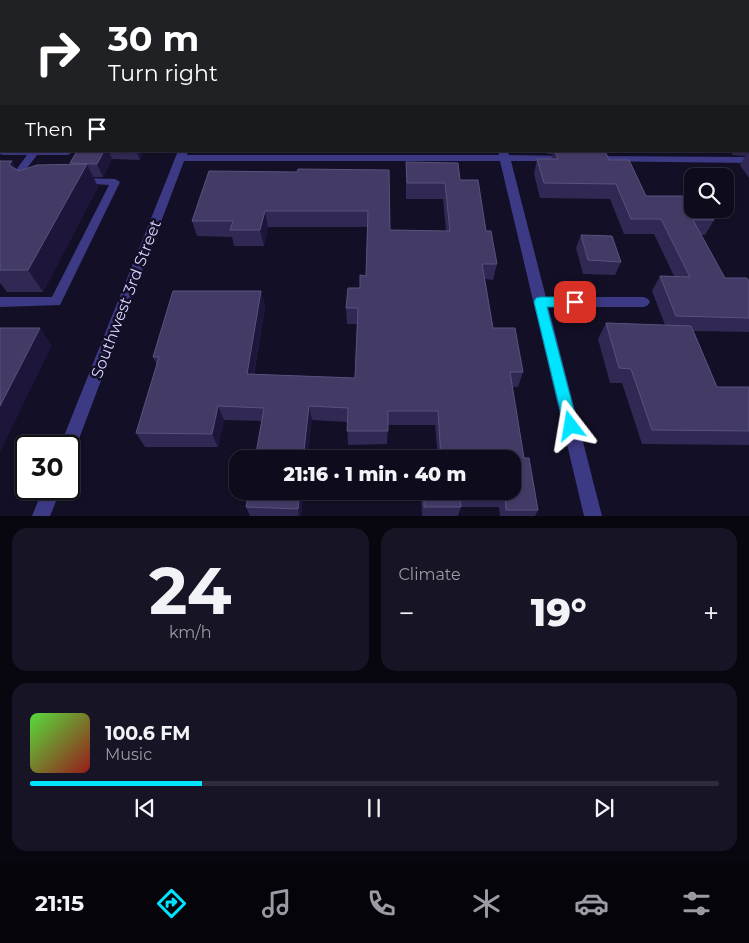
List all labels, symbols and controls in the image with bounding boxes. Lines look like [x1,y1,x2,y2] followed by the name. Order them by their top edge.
[108,17,199,60] text: 30 m
[25,20,90,85] icon: right
[108,60,218,87] text: Turn right
[83,115,111,143] icon: arrive
[25,118,73,141] text: Then
[684,168,734,218] map controls
[684,168,734,218] button: search
[87,217,165,381] street label: Southwest 3rd Street
[554,281,596,323] pin
[561,288,589,316] icon: arrive
[544,399,596,451] position arrow
[15,435,80,500] speed limit sign: 30
[284,463,466,486] text: 21:16 · 1 min · 40 m
[149,551,231,630] text: 24
[399,565,461,584] text: Climate
[531,589,587,636] text: 19°
[399,596,415,630] text: −
[703,596,719,630] text: +
[169,623,212,642] text: km/h
[105,722,191,745] text: 100.6 FM
[105,745,152,764] text: Music
[131,794,159,822] icon: previous
[360,794,388,822] icon: pause
[590,794,618,822] icon: next
[154,886,189,921] icon: directions
[259,886,294,921] icon: music
[364,886,399,921] icon: phone
[469,886,504,921] icon: climate
[574,886,609,921] icon: car
[679,886,714,921] icon: filters
[35,890,84,917] text: 21:15

